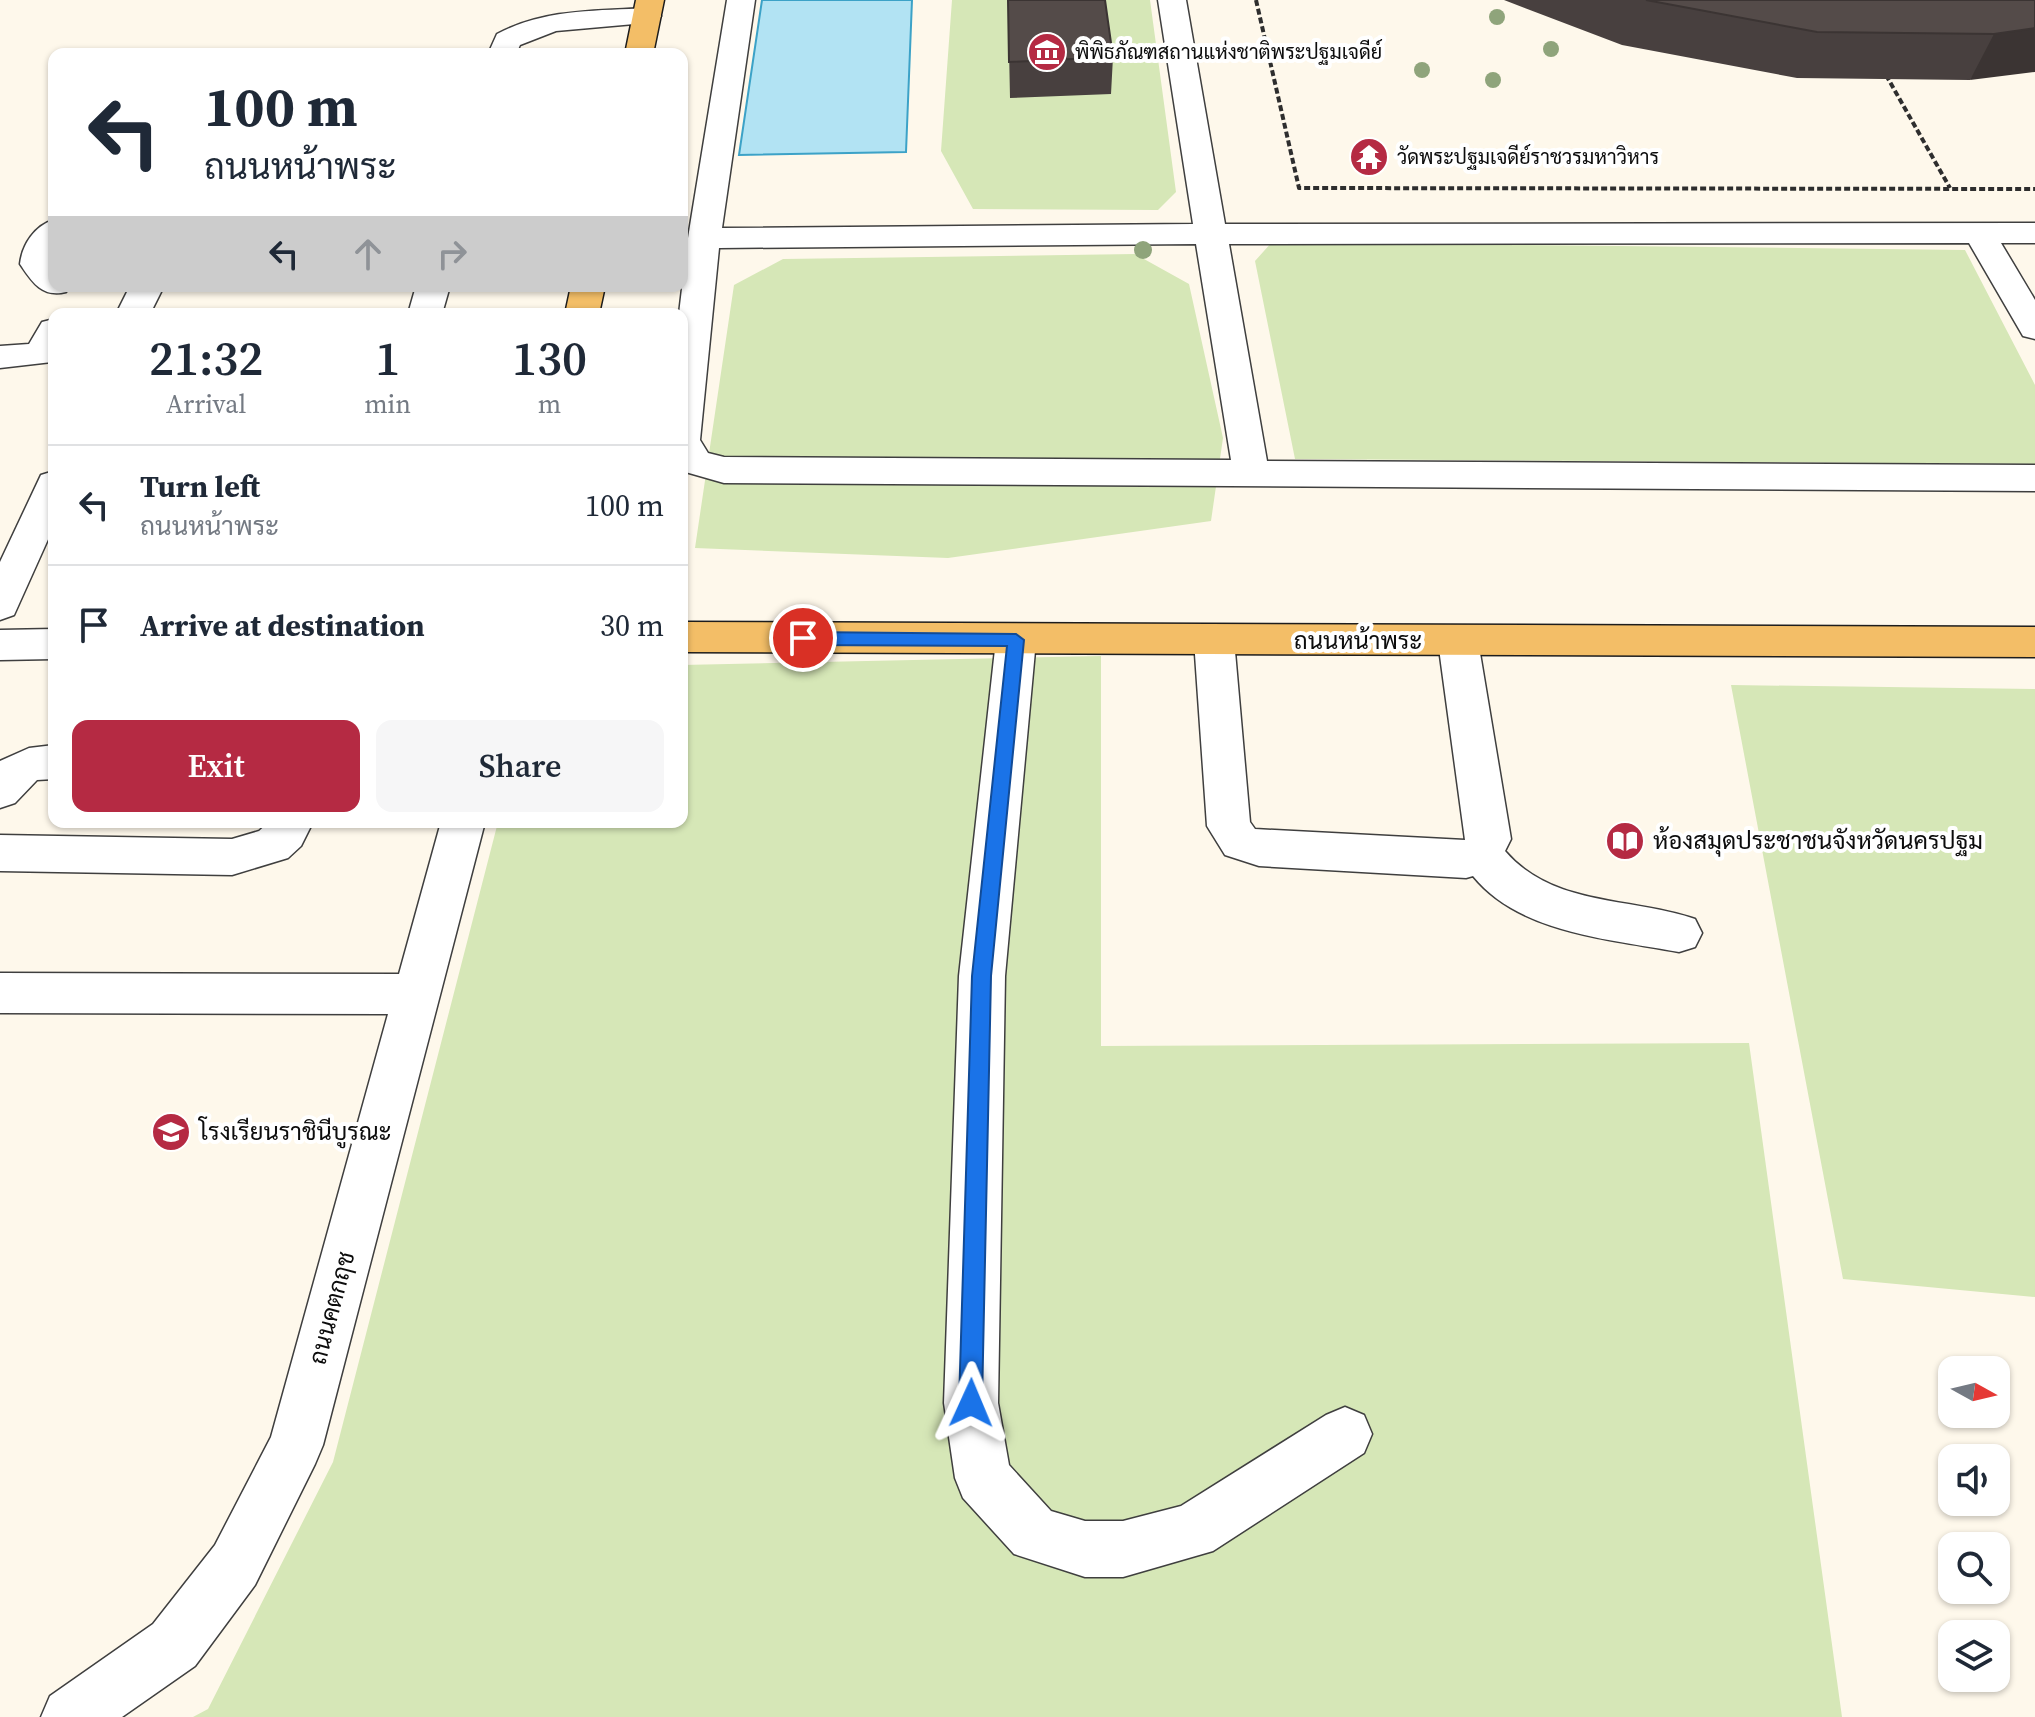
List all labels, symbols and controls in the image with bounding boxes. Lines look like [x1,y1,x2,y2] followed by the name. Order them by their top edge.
[1026,31,1068,73] museum icon: พิพิธภัณฑสถานแห่งชาติพระปฐมเจดีย์
[1075,38,1382,66] place label: พิพิธภัณฑสถานแห่งชาติพระปฐมเจดีย์
[204,68,358,145] text: 100 m
[72,80,176,184] icon: left
[1348,136,1390,178] temple icon: วัดพระปฐมเจดีย์ราชวรมหาวิหาร
[204,142,397,191] text: ถนนหน้าพระ
[1397,143,1659,171] place label: วัดพระปฐมเจดีย์ราชวรมหาวิหาร
[262,232,306,276] icon: left
[346,232,390,276] icon: ahead
[430,232,474,276] icon: right
[149,325,263,391] text: 21:32
[375,325,400,391] text: 1
[512,325,587,391] text: 130
[166,386,246,422] text: Arrival
[364,386,411,422] text: min
[538,386,561,422] text: m
[140,466,260,507] text: Turn left
[72,483,116,527] icon: left
[585,485,664,526] text: 100 m
[140,508,279,544] text: ถนนหน้าพระ
[72,603,116,647] icon: arrive
[769,604,837,672] pin
[140,605,425,646] text: Arrive at destination
[600,605,664,646] text: 30 m
[781,616,825,660] icon: arrive
[1294,624,1422,657] street label: ถนนหน้าพระ
[72,720,360,812] button: Exit
[376,720,664,812] button: Share
[1604,820,1646,862] library icon: ห้องสมุดประชาชนจังหวัดนครปฐม
[1653,824,1983,857] place label: ห้องสมุดประชาชนจังหวัดนครปฐม
[150,1111,192,1153] school or university icon: โรงเรียนราชินีบูรณะ
[197,1115,392,1149] place label: โรงเรียนราชินีบูรณะ
[301,1248,362,1368] street label: ถนนคตกฤช
[1938,1356,2010,1428] north arrow
[1938,1356,2010,1692] map controls
[929,1361,1013,1445] position arrow
[1938,1444,2010,1516] button: sound
[1938,1532,2010,1604] button: search
[1938,1620,2010,1692] button: layers

